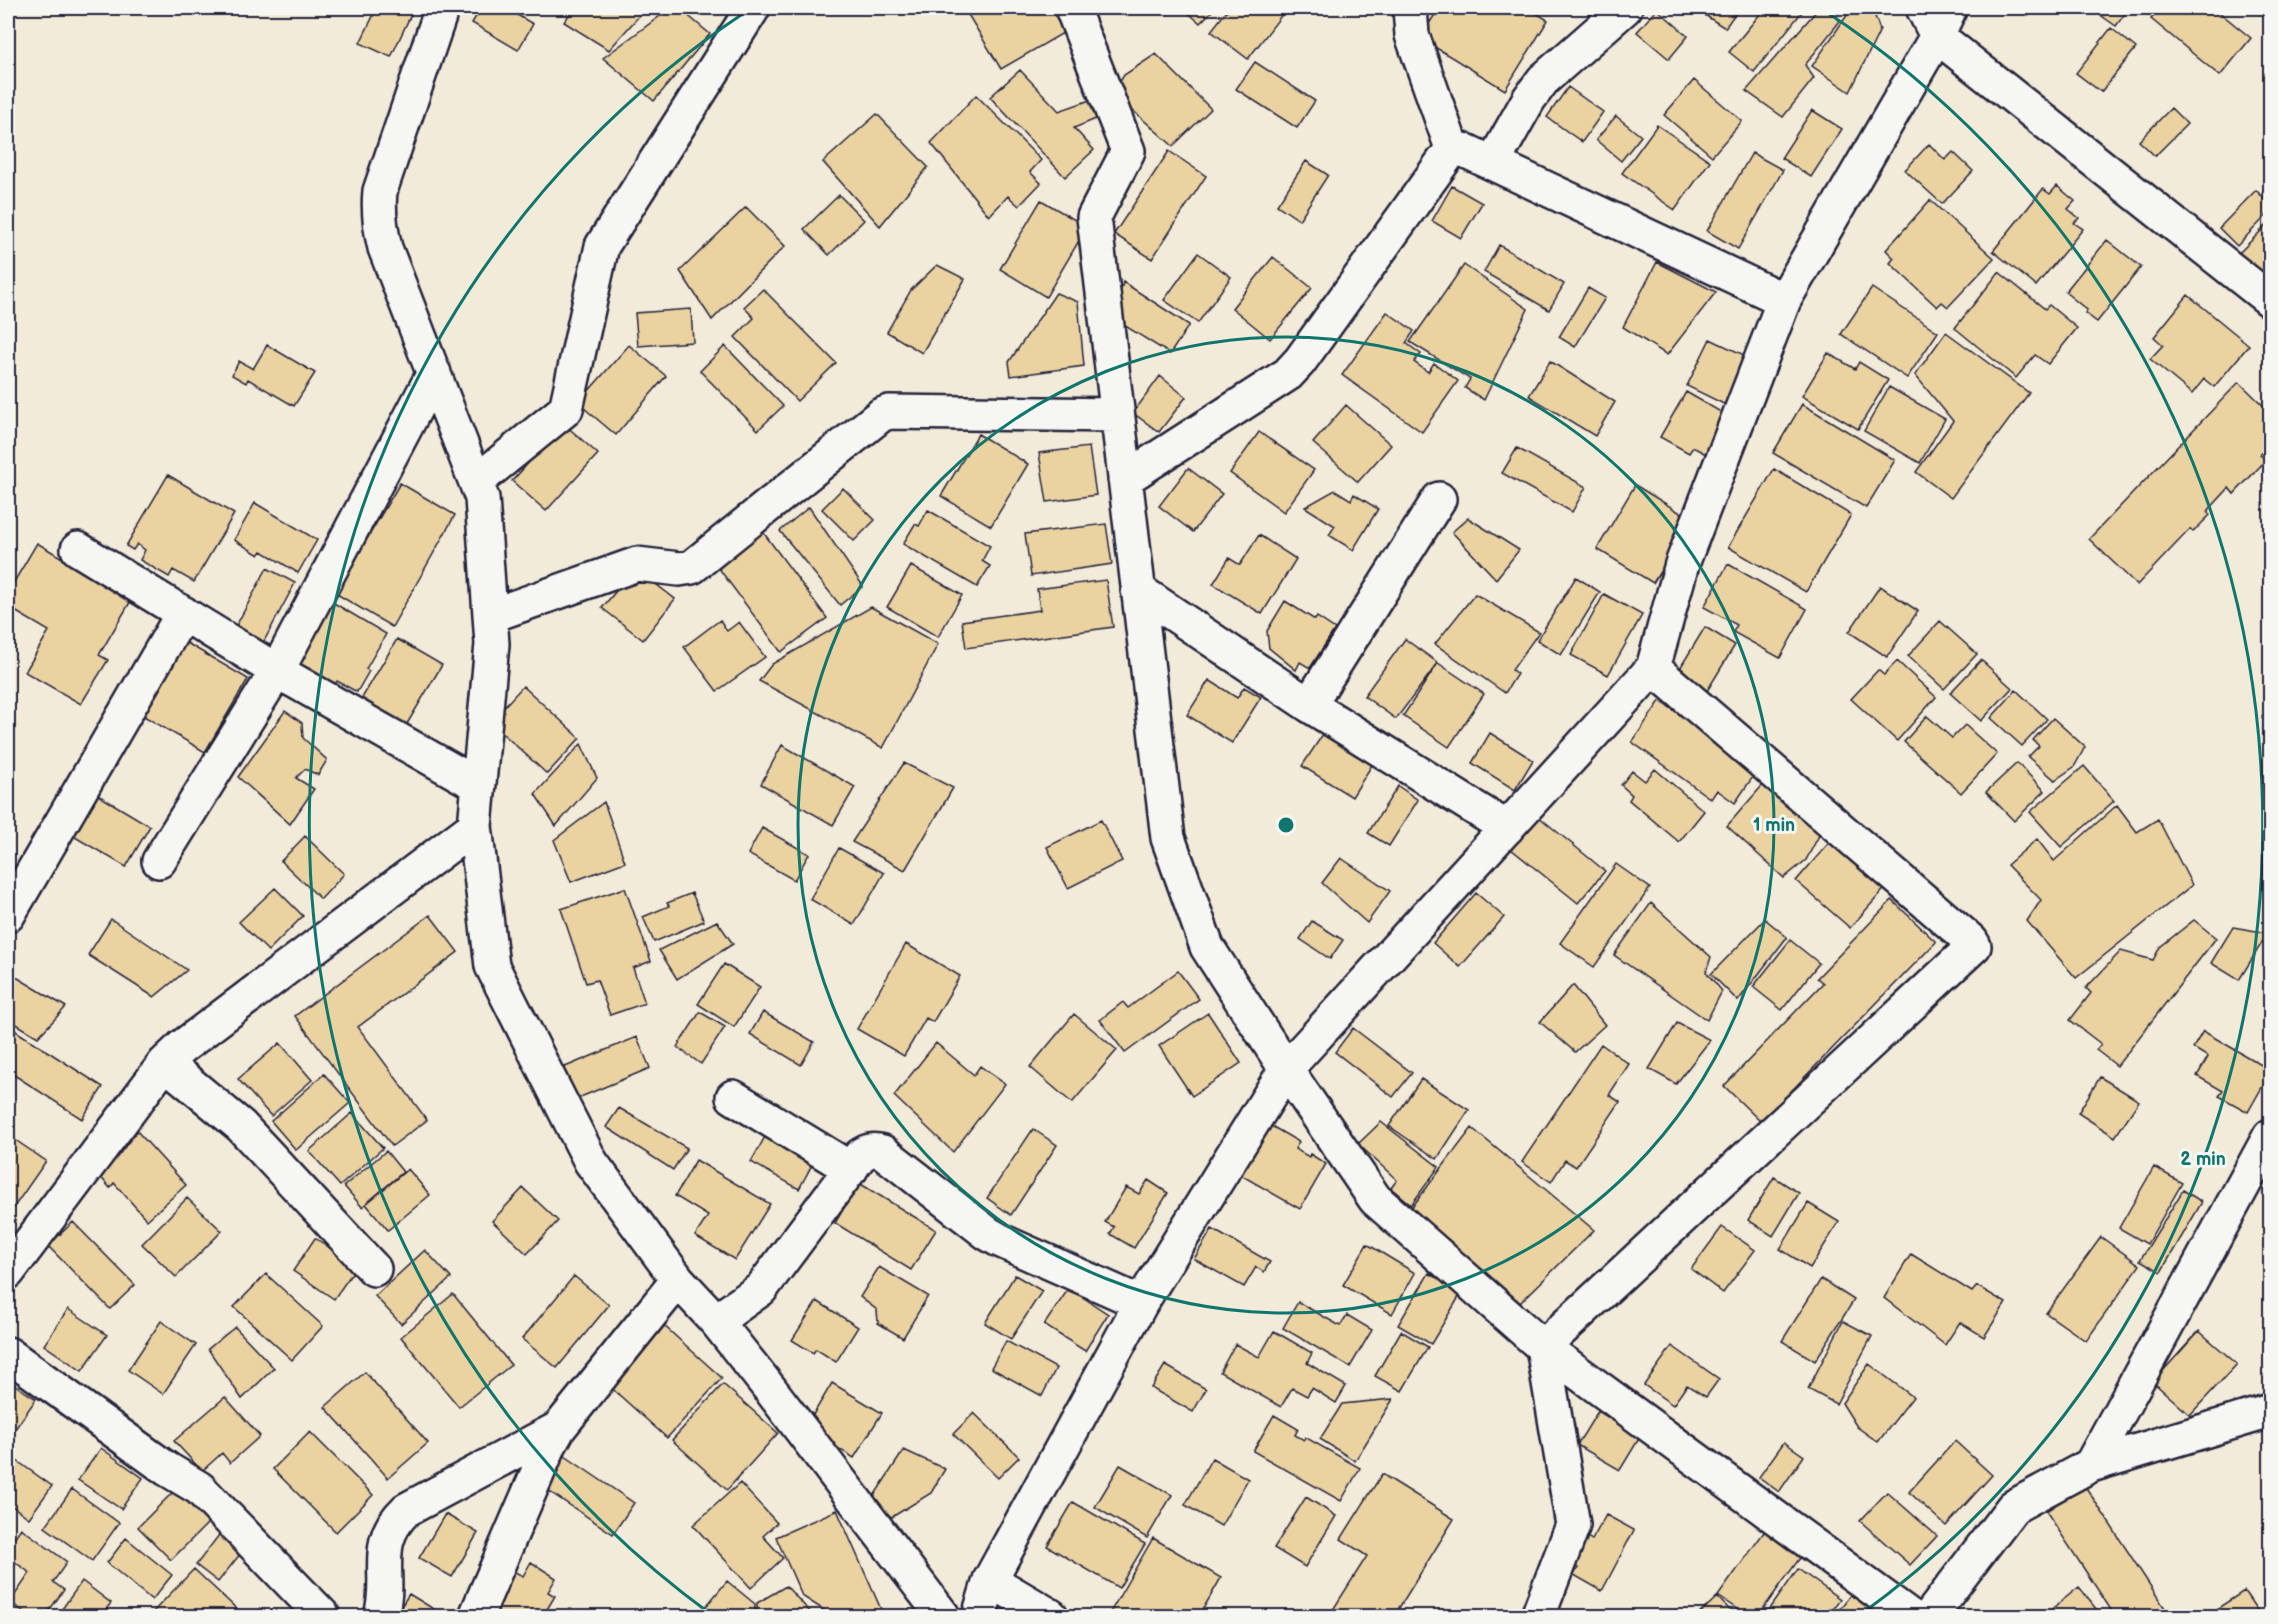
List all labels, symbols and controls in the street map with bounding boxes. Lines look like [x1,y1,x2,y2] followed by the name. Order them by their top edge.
[1276,815,1296,835] centre of rings
[1753,815,1795,836] text: 1 min
[2180,1149,2226,1170] text: 2 min

